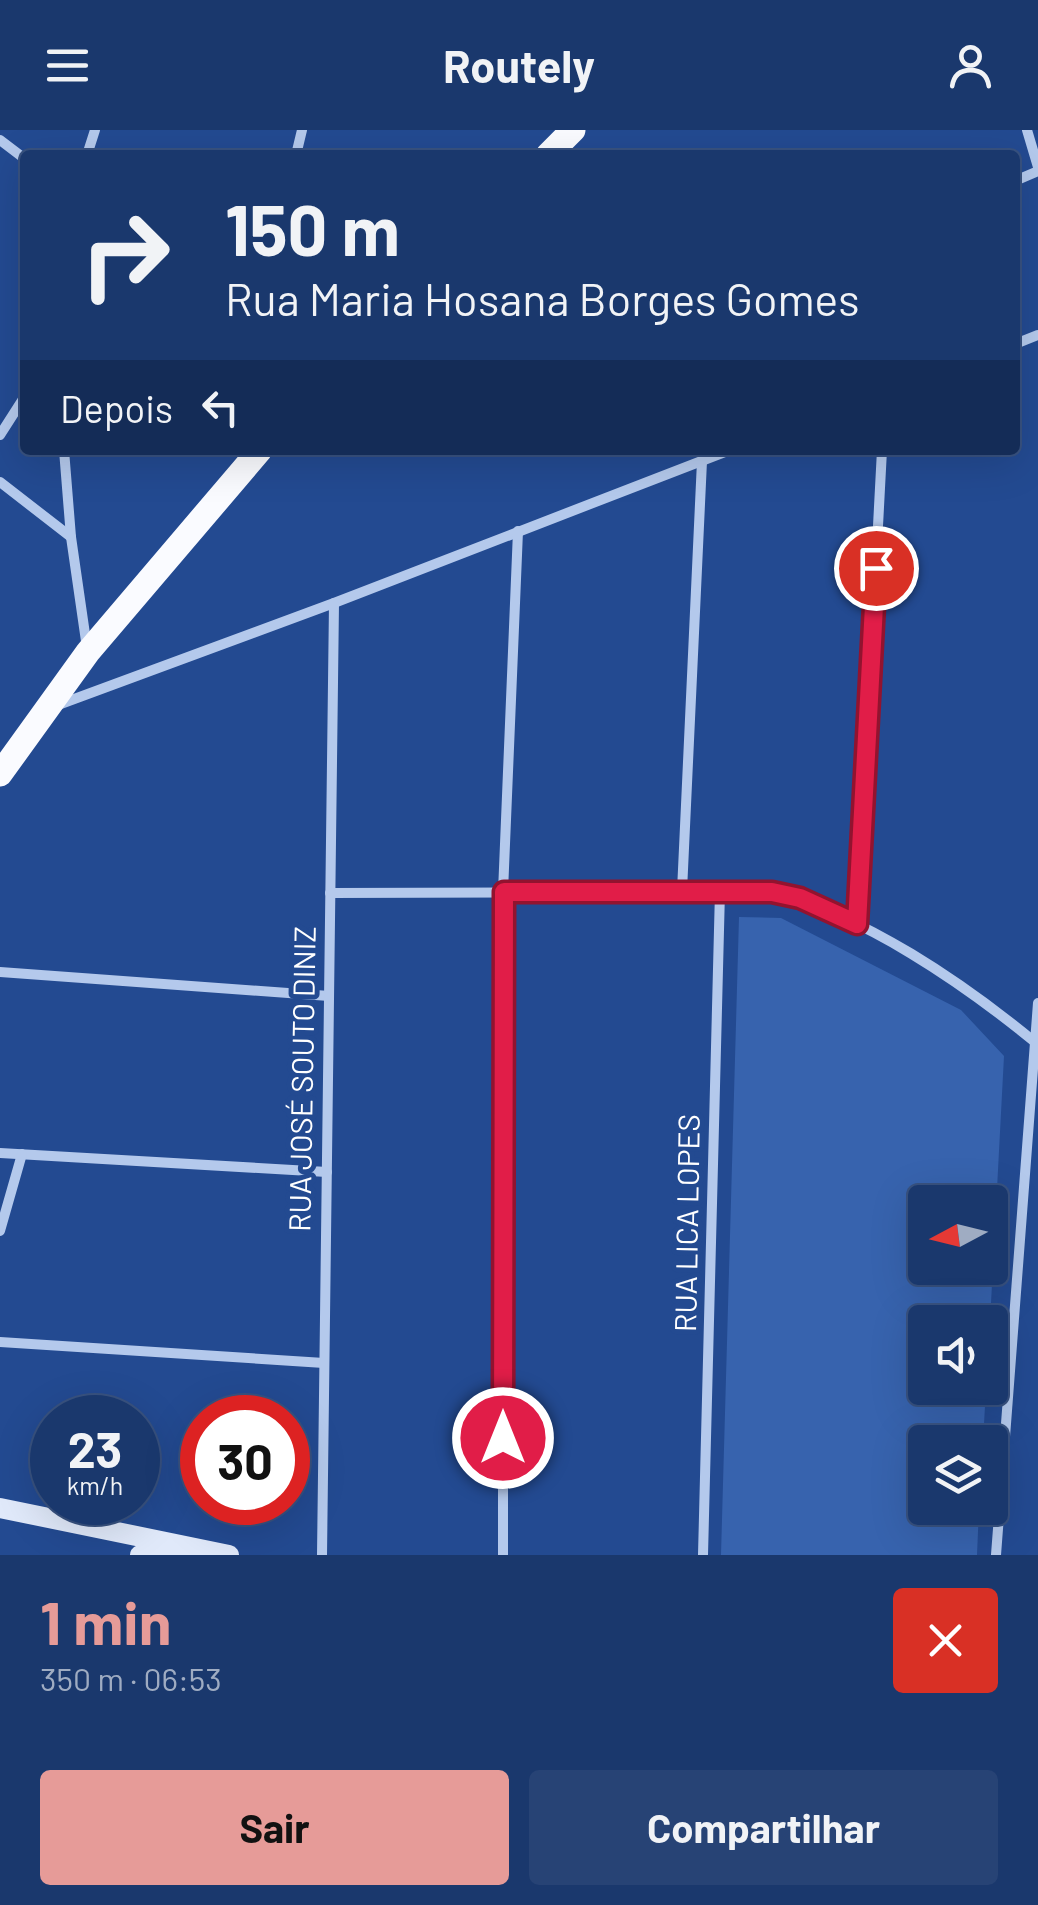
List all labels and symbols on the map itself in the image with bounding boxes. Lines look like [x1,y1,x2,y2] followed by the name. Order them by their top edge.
[834,526,919,611] pin
[280,926,322,1232] street label: RUA JOSÉ SOUTO DINIZ
[666,1114,706,1332] street label: RUA LICA LOPES
[908,1185,1008,1285] north arrow
[451,1386,555,1490] position arrow
[180,1395,310,1525] speed limit sign: 30

